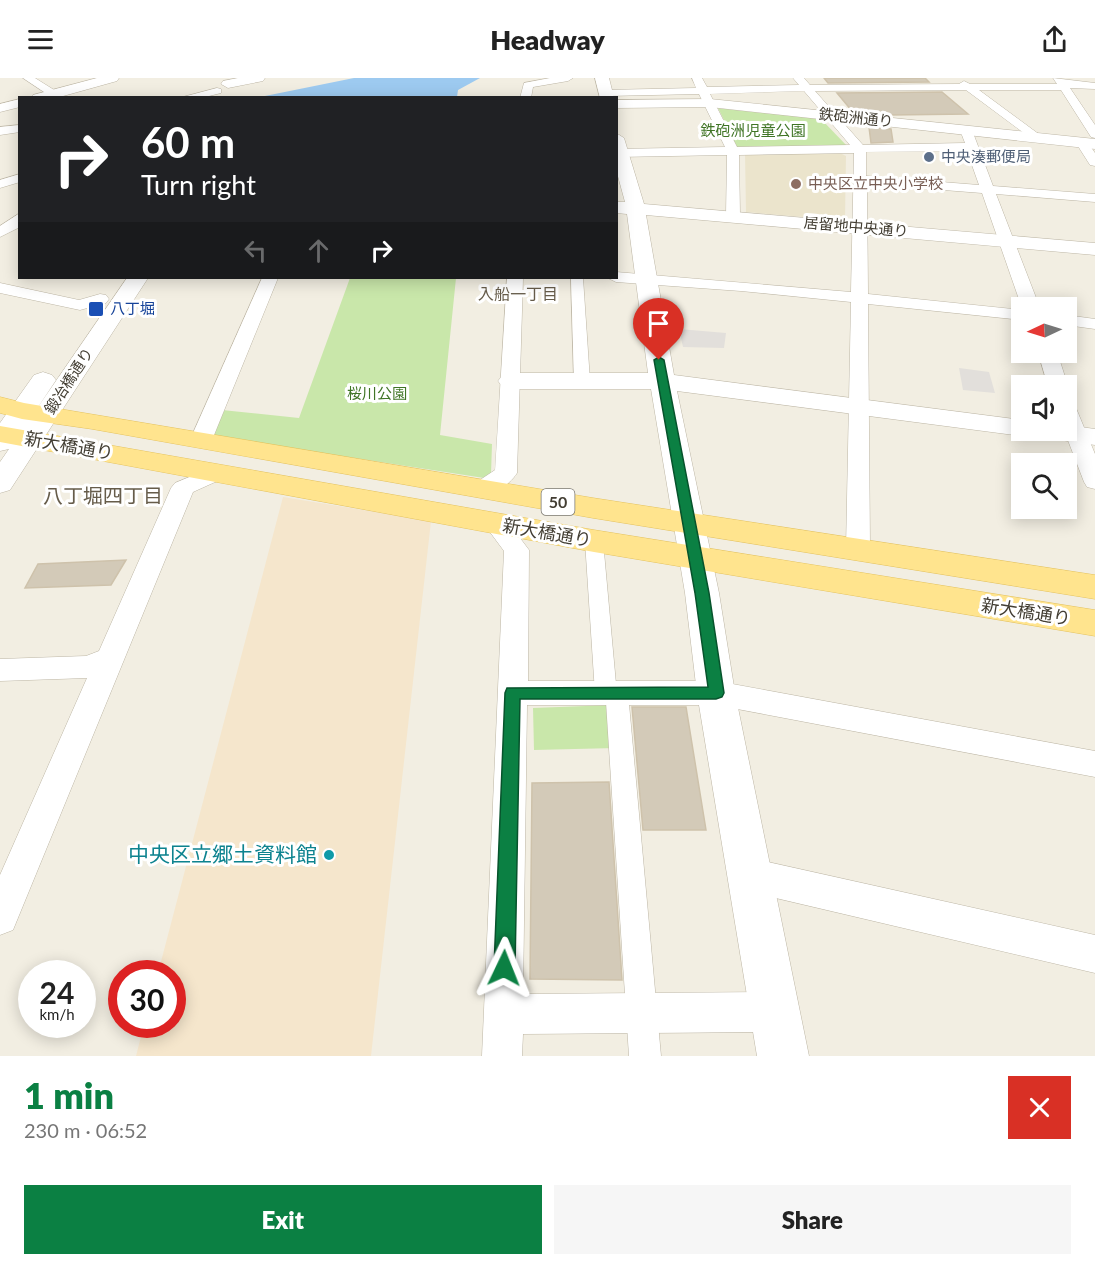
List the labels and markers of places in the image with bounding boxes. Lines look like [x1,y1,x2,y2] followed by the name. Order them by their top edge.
[941,147,1031,165] place label: 中央湊郵便局
[922,150,936,164] marker: 中央湊郵便局
[808,174,943,192] place label: 中央区立中央小学校
[789,177,803,191] marker: 中央区立中央小学校
[633,298,684,360] pin
[110,299,155,317] place label: 八丁堀
[87,300,105,318] marker: 八丁堀
[128,841,317,866] place label: 中央区立郷土資料館
[322,848,336,862] marker: 中央区立郷土資料館

